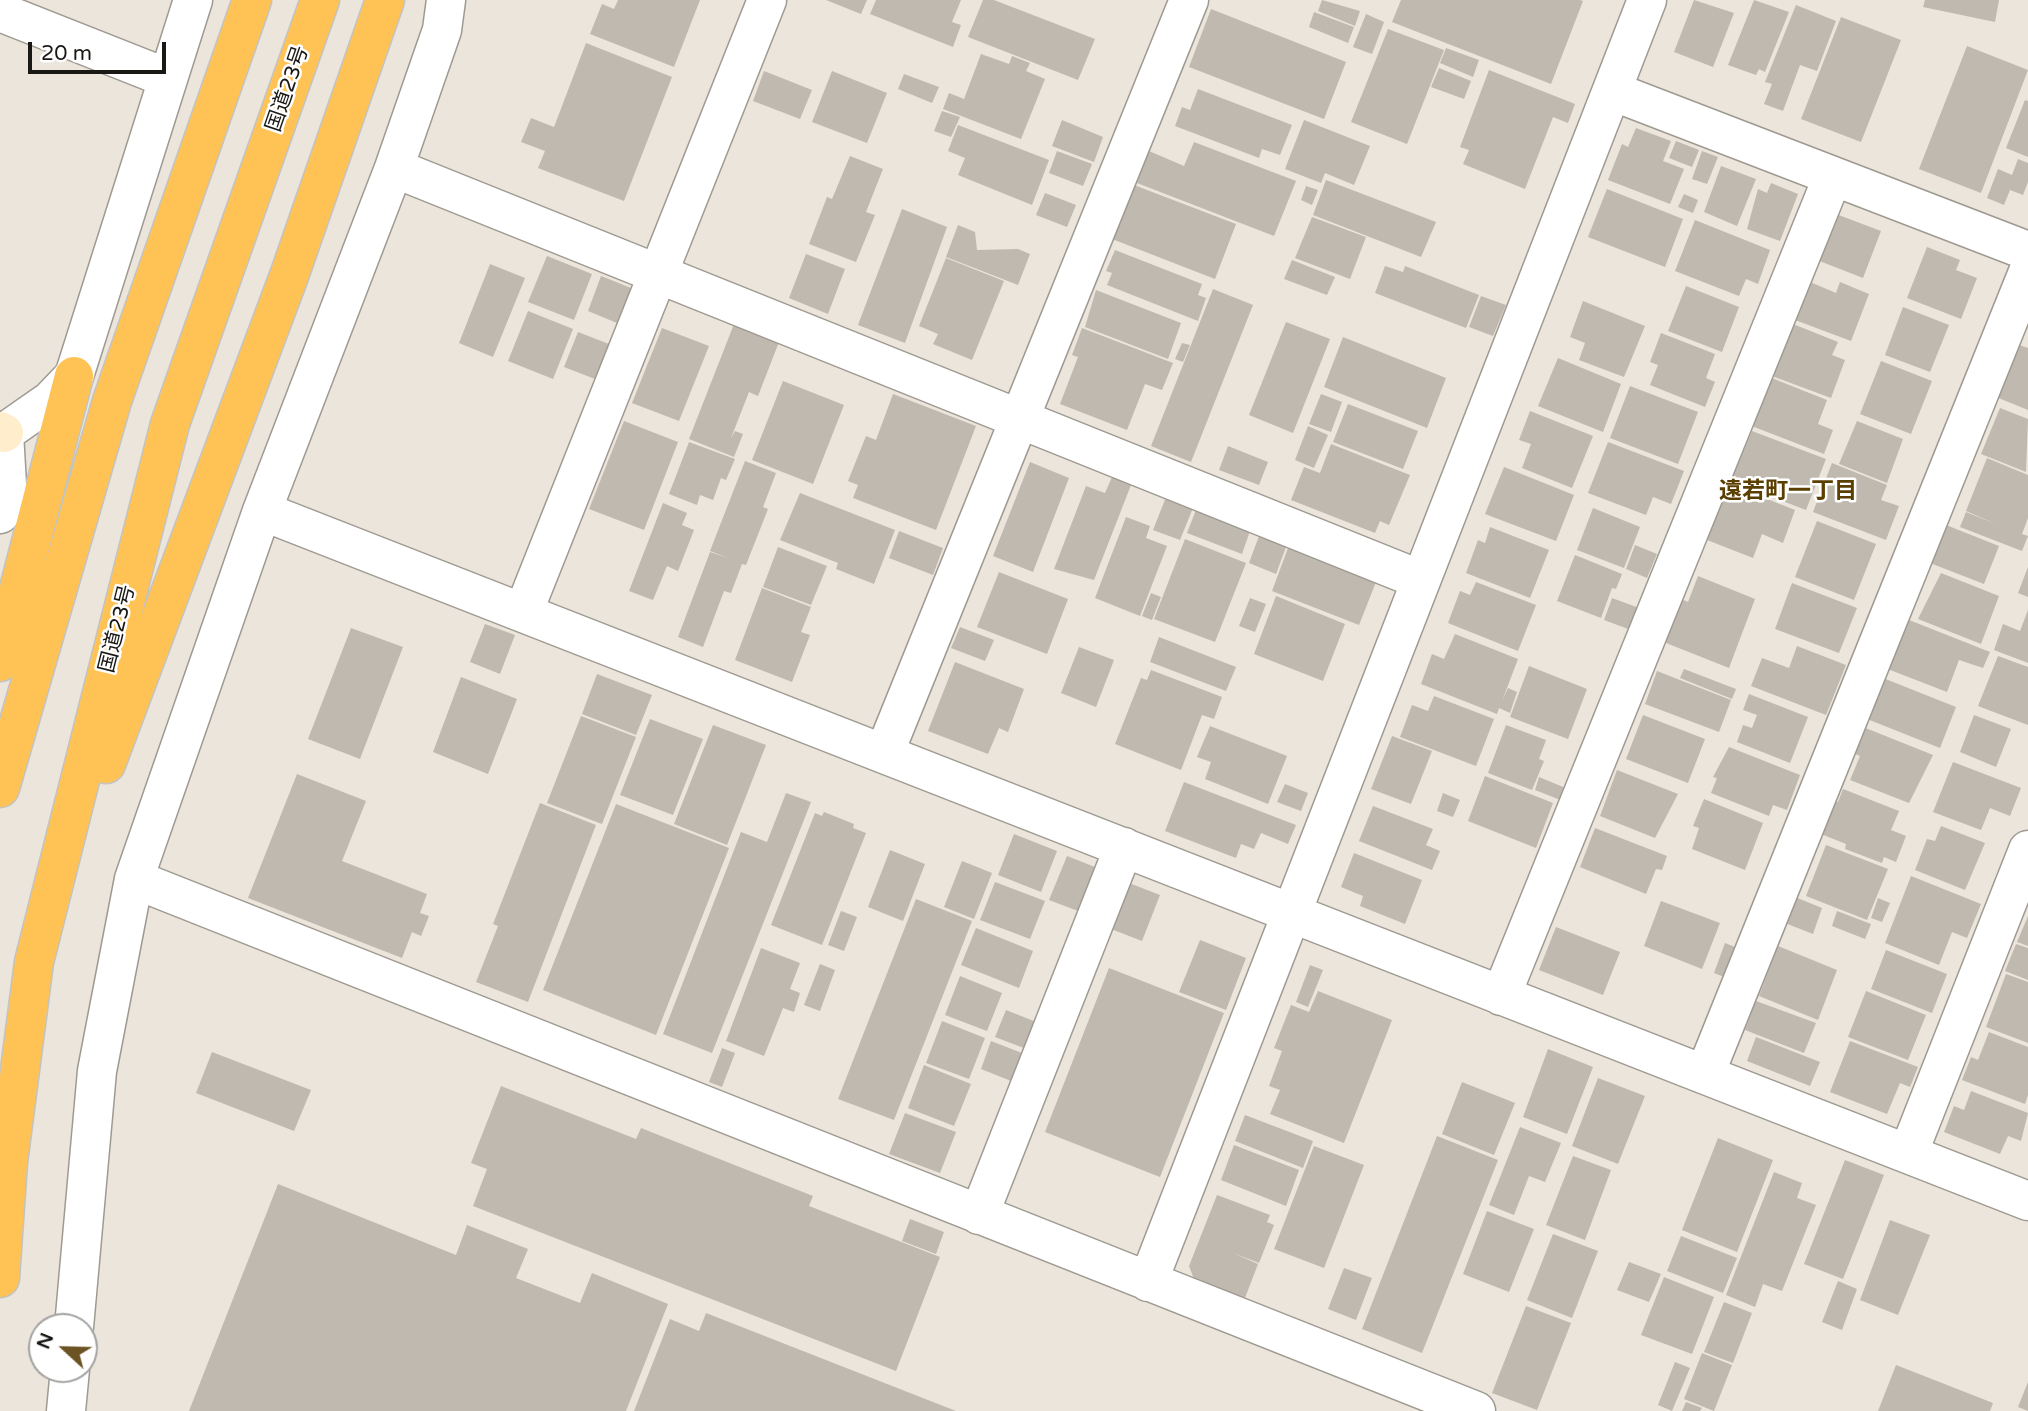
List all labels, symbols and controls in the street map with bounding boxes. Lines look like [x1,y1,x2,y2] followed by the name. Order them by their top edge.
[32,28,170,72] scale bar
[41,41,92,66] text: 20 m
[262,43,314,135] street label: 国道23号
[1719,478,1857,506] district label: 遠若町一丁目
[95,583,141,675] street label: 国道23号
[28,1313,98,1383] north arrow
[32,1330,58,1352] text: N

